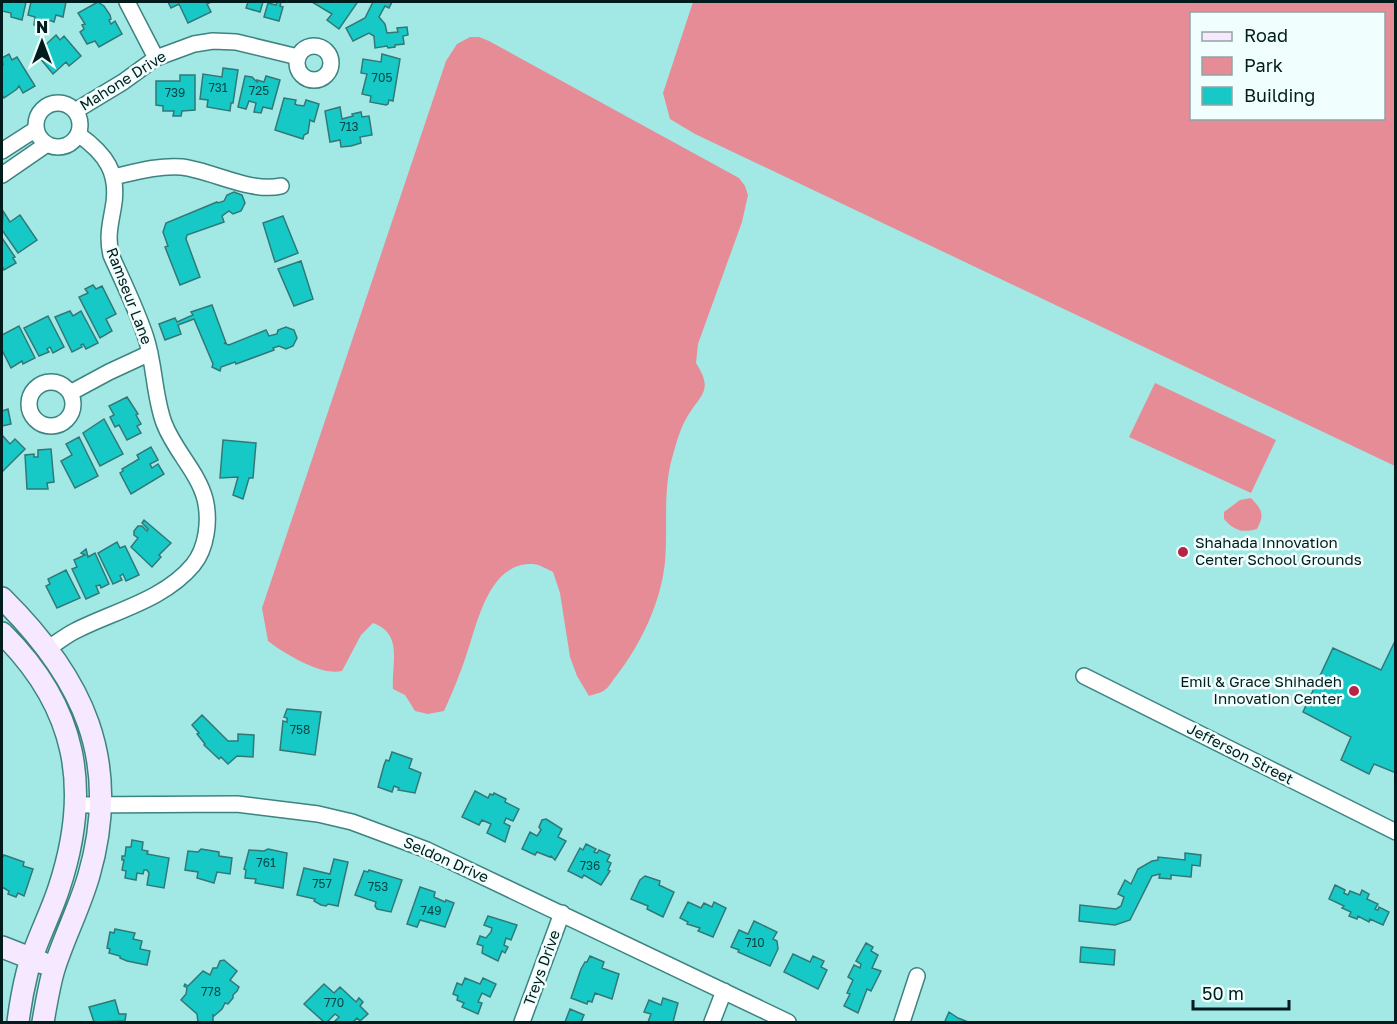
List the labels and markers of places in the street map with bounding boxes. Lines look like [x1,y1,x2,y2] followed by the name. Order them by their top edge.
[1195,533,1362,568] place label: Shahada Innovation Center School Grounds
[1176,545,1190,559] marker: Shahada Innovation Center School Grounds
[1180,672,1342,707] place label: Emil & Grace Shihadeh Innovation Center
[1347,684,1361,698] marker: Emil & Grace Shihadeh Innovation Center

